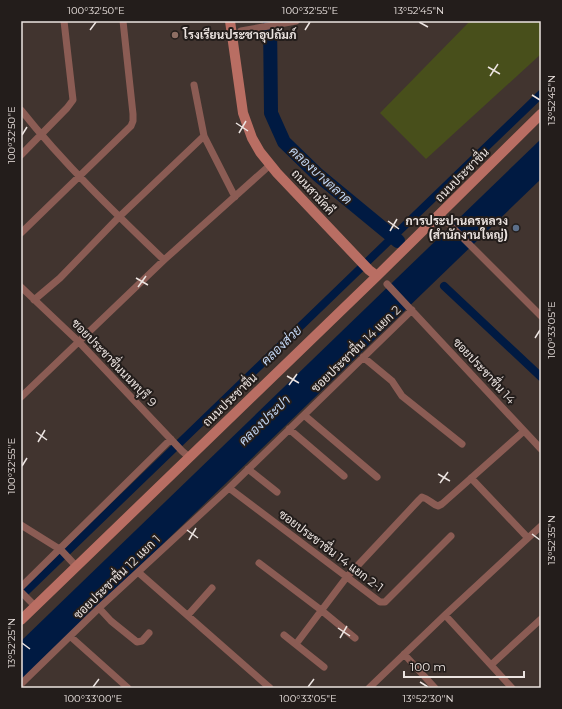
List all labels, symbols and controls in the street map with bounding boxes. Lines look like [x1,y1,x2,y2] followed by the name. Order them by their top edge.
[67,4,125,17] text: 100°32'50"E
[282,4,338,17] text: 100°32'55"E
[394,4,444,17] text: 13°52'45"N
[182,27,297,43] place label: โรงเรียนประชาอุปถัมภ์
[170,30,180,40] marker: โรงเรียนประชาอุปถัมภ์
[545,75,558,125] text: 13°52'45"N
[5,106,18,164] text: 100°32'50"E
[429,142,492,205] street label: ถนนประชาชื่น
[286,143,356,208] water label: คลองบางตลาด
[288,166,338,218] street label: ถนนสามัคคี
[406,213,508,242] place label: การประปานครหลวง (สำนักงานใหญ่)
[511,223,521,233] marker: การประปานครหลวง (สำนักงานใหญ่)
[306,300,404,395] street label: ซอยประชาชื่น 14 แยก 2
[545,301,558,359] text: 100°33'05"E
[67,313,162,411] street label: ซอยประชาชื่นนนทบุรี 9
[257,321,305,368] water label: คลองส่วย
[450,332,521,407] street label: ซอยประชาชื่น 14
[197,367,260,429] street label: ถนนประชาชื่น
[235,392,293,448] water label: คลองประปา
[5,438,18,494] text: 100°32'55"E
[276,504,388,595] street label: ซอยประชาชื่น 14 แยก 2-1
[545,515,558,565] text: 13°52'35"N
[68,529,163,622] street label: ซอยประชาชื่น 12 แยก 1
[5,618,18,668] text: 13°52'25"N
[404,653,524,679] scale bar
[410,659,446,674] text: 100 m
[64,692,122,705] text: 100°33'00"E
[279,692,337,705] text: 100°33'05"E
[402,692,454,705] text: 13°52'30"N

